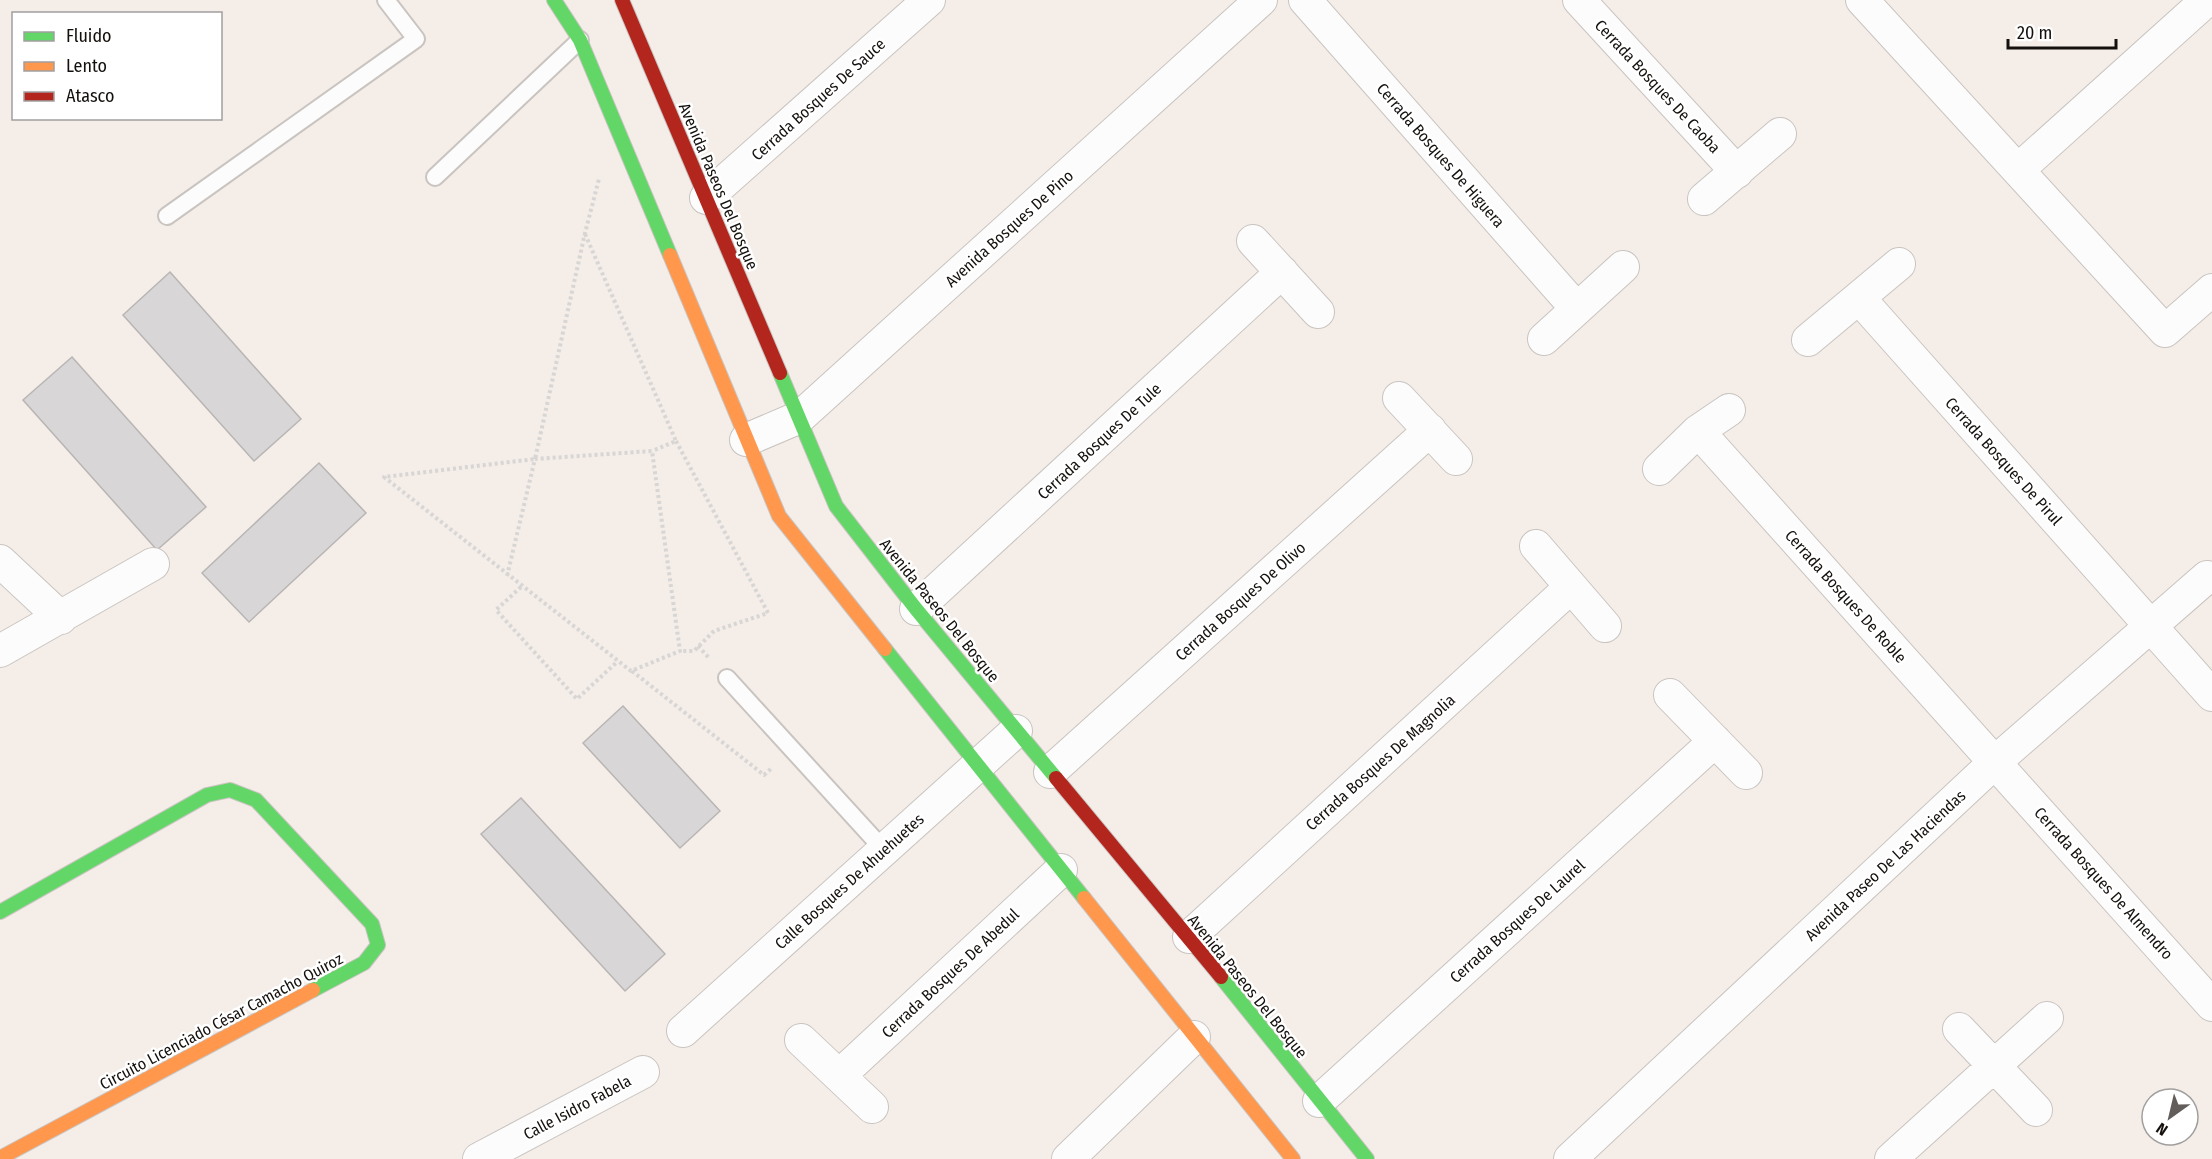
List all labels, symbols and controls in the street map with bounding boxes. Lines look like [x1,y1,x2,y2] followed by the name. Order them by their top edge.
[12,12,222,120] legend
[2008,12,2116,50] scale bar
[1591,16,1724,157] street label: Cerrada Bosques De Caoba
[2017,22,2052,44] text: 20 m
[66,25,112,47] text: Fluido
[748,34,889,164] street label: Cerrada Bosques De Sauce
[66,55,107,77] text: Lento
[1373,79,1509,232] street label: Cerrada Bosques De Higuera
[66,85,114,107] text: Atasco
[675,100,762,272] street label: Avenida Paseos Del Bosque
[941,166,1077,291] street label: Avenida Bosques De Pino
[1034,379,1165,504] street label: Cerrada Bosques De Tule
[1941,394,2066,529] street label: Cerrada Bosques De Pirul
[1781,526,1910,667] street label: Cerrada Bosques De Roble
[876,535,1003,686] street label: Avenida Paseos Del Bosque
[1171,538,1309,665] street label: Cerrada Bosques De Olivo
[1302,690,1459,834] street label: Cerrada Bosques De Magnolia
[1801,786,1970,945] street label: Avenida Paseo De Las Haciendas
[2030,803,2177,963] street label: Cerrada Bosques De Almendro
[771,809,928,953] street label: Calle Bosques De Ahuehuetes
[1446,856,1589,987] street label: Cerrada Bosques De Laurel
[878,905,1023,1042] street label: Cerrada Bosques De Abedul
[1184,911,1311,1062] street label: Avenida Paseos Del Bosque
[97,949,346,1094] street label: Circuito Licenciado César Camacho Quiroz
[520,1071,634,1144] street label: Calle Isidro Fabela
[2140,1087,2200,1147] north arrow
[2153,1118,2171,1140] text: N

